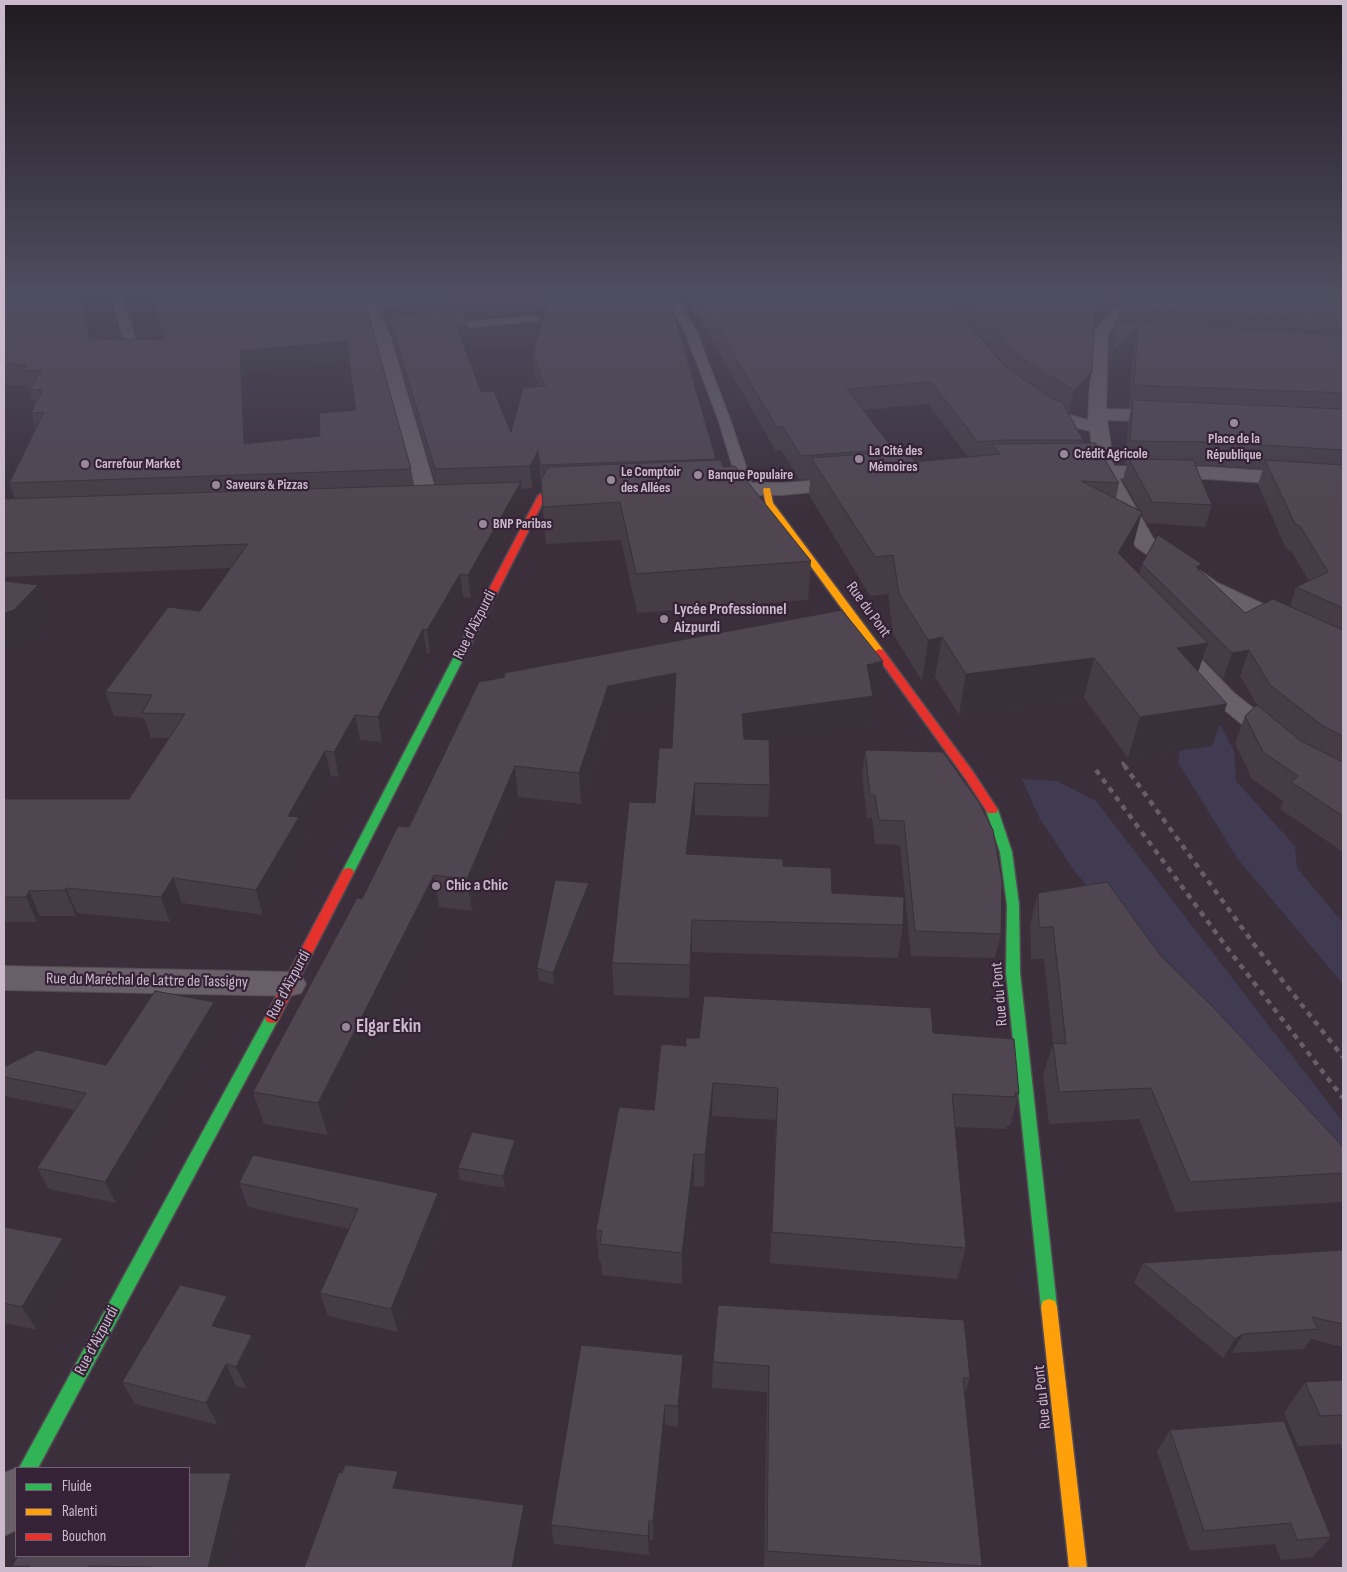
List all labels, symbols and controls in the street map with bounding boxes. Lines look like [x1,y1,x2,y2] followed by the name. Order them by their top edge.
[1228,417,1240,429] marker: Place de la République
[1206,431,1262,464] place label: Place de la République
[869,443,923,476] place label: La Cité des Mémoires
[1074,446,1148,462] place label: Crédit Agricole
[1058,448,1070,460] marker: Crédit Agricole
[853,453,865,465] marker: La Cité des Mémoires
[95,456,180,472] place label: Carrefour Market
[79,458,91,470] marker: Carrefour Market
[621,464,681,497] place label: Le Comptoir des Allées
[708,467,793,483] place label: Banque Populaire
[692,469,704,481] marker: Banque Populaire
[605,474,617,486] marker: Le Comptoir des Allées
[226,477,308,493] place label: Saveurs & Pizzas
[210,479,222,491] marker: Saveurs & Pizzas
[493,516,552,532] place label: BNP Paribas
[477,518,489,530] marker: BNP Paribas
[841,578,895,642] street label: Rue du Pont
[449,587,501,663] street label: Rue d'Aïzpurdi
[674,600,786,638] place label: Lycée Professionnel Aizpurdi
[658,613,670,625] marker: Lycée Professionnel Aizpurdi
[446,876,508,896] place label: Chic a Chic
[430,880,442,892] marker: Chic a Chic
[263,947,315,1023] street label: Rue d'Aïzpurdi
[988,961,1012,1027] street label: Rue du Pont
[46,970,248,992] street label: Rue du Maréchal de Lattre de Tassigny
[356,1016,421,1038] place label: Elgar Ekin
[340,1021,352,1033] marker: Elgar Ekin
[71,1303,123,1379] street label: Rue d'Aïzpurdi
[1030,1364,1056,1430] street label: Rue du Pont
[15,1467,190,1557] legend
[62,1477,92,1496] text: Fluide
[62,1502,97,1521] text: Ralenti
[62,1527,106,1546] text: Bouchon

